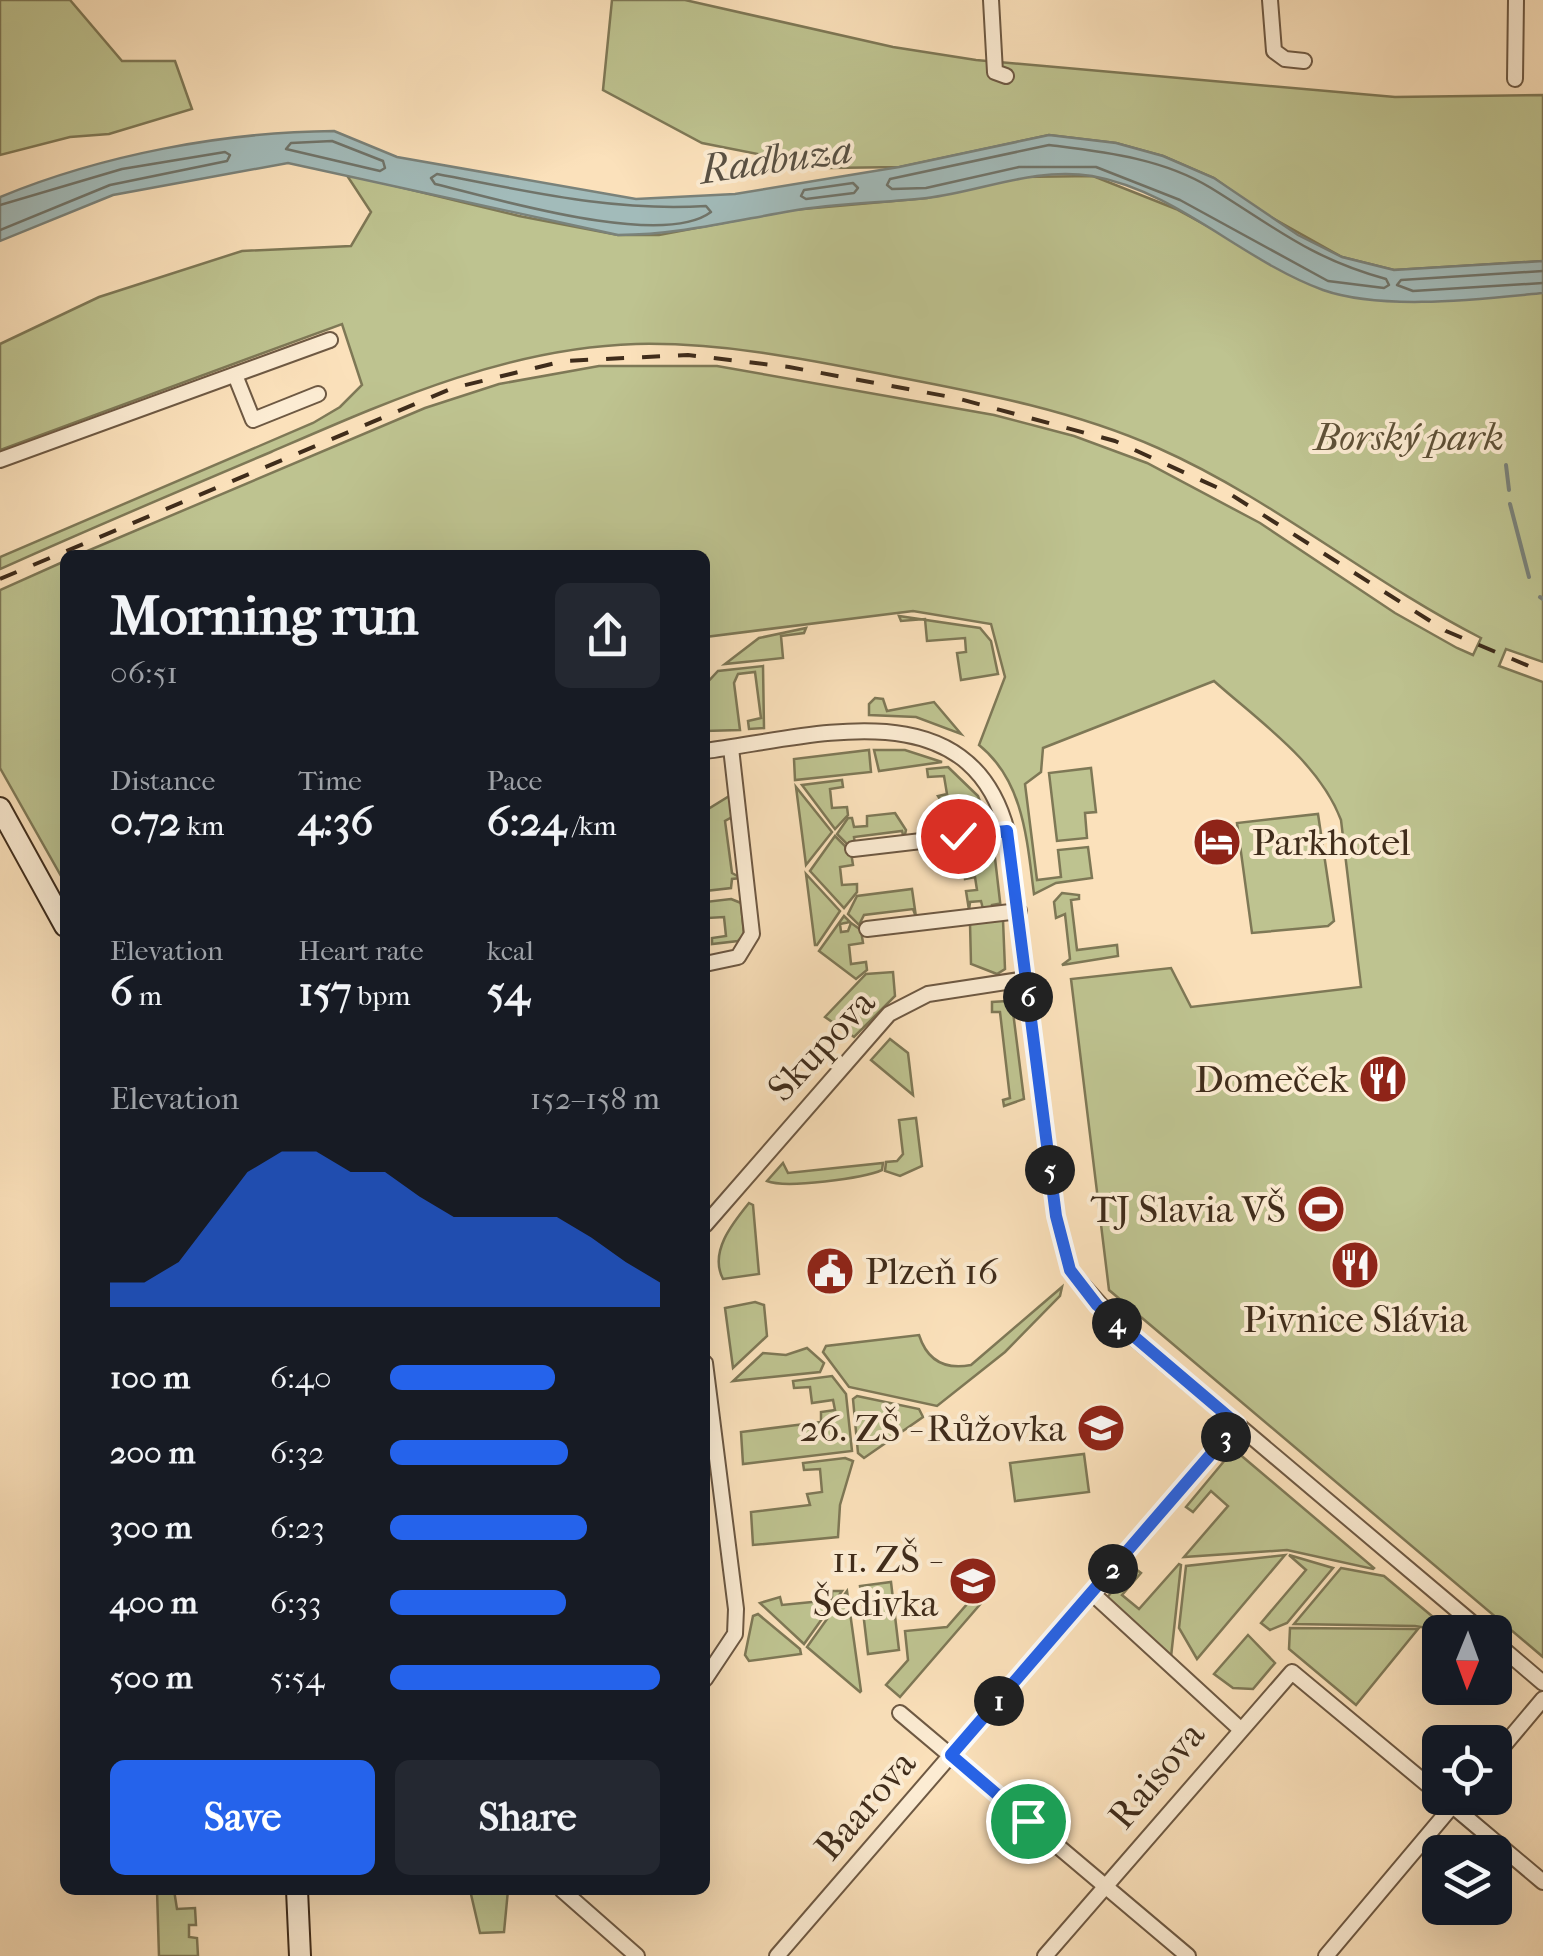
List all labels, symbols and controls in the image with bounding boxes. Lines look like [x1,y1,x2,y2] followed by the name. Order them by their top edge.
[694,127,855,194] water label: Radbuza
[1312,415,1504,460] park label: Borský park
[555,583,660,688] button: share
[110,584,418,648] text: Morning run
[110,654,178,691] text: 06:51
[110,764,215,797] text: Distance
[298,764,362,797] text: Time
[487,764,542,797] text: Pace
[916,794,1001,879] pin
[110,797,181,846] text: 0.72
[298,797,373,846] text: 4:36
[487,797,566,846] text: 6:24
[181,809,224,842] text: km
[566,809,617,842] text: /km
[931,809,986,864] icon: check
[1191,816,1243,868] hotel icon: Parkhotel
[1252,820,1411,865] place label: Parkhotel
[110,934,223,967] text: Elevation
[298,934,424,967] text: Heart rate
[487,934,534,967] text: kcal
[110,967,133,1016] text: 6
[298,967,352,1016] text: 157
[487,967,530,1016] text: 54
[1003,972,1053,1022] pin: 6
[133,979,162,1012] text: m
[352,979,411,1012] text: bpm
[758,980,885,1110] street label: Skupova
[1020,980,1036,1013] text: 6
[1357,1053,1409,1105] restaurant icon: Domeček
[1195,1057,1348,1102] place label: Domeček
[110,1080,239,1117] text: Elevation
[530,1080,660,1117] text: 152–158 m
[1025,1145,1075,1195] pin: 5
[1044,1153,1056,1186] text: 5
[1295,1183,1347,1235] sports icon: TJ Slavia VŠ
[1090,1187,1286,1232] place label: TJ Slavia VŠ
[1329,1239,1381,1291] restaurant icon: Pivnice Slávia
[804,1245,856,1297] public building icon: Plzeň 16
[865,1249,999,1294] place label: Plzeň 16
[1243,1297,1468,1342] place label: Pivnice Slávia
[1092,1298,1142,1348] pin: 4
[1109,1306,1125,1339] text: 4
[110,1359,190,1396] text: 100 m
[270,1359,332,1396] text: 6:40
[1075,1402,1127,1454] school or university icon: 26. ZŠ - Růžovka
[799,1406,1066,1451] place label: 26. ZŠ - Růžovka
[1201,1412,1251,1462] pin: 3
[1220,1420,1232,1453] text: 3
[110,1434,195,1471] text: 200 m
[270,1434,325,1471] text: 6:32
[110,1509,192,1546] text: 300 m
[270,1509,325,1546] text: 6:23
[813,1537,943,1626] place label: 11. ZŠ - Šedivka
[1088,1544,1138,1594] pin: 2
[1106,1552,1120,1585] text: 2
[947,1555,999,1607] school or university icon: 11. ZŠ - Šedivka
[110,1584,198,1621] text: 400 m
[270,1584,321,1621] text: 6:33
[1422,1615,1512,1705] north arrow
[1422,1615,1512,1925] map controls
[110,1659,193,1696] text: 500 m
[270,1659,324,1696] text: 5:54
[974,1676,1024,1726] pin: 1
[994,1684,1004,1717] text: 1
[1099,1712,1214,1838] street label: Raisova
[1422,1725,1512,1815] button: locate
[806,1741,925,1869] street label: Baarova
[110,1760,375,1875] button: Save
[395,1760,660,1875] button: Share
[986,1779,1071,1864] pin
[1001,1794,1056,1849] icon: arrive
[1422,1835,1512,1925] button: layers

